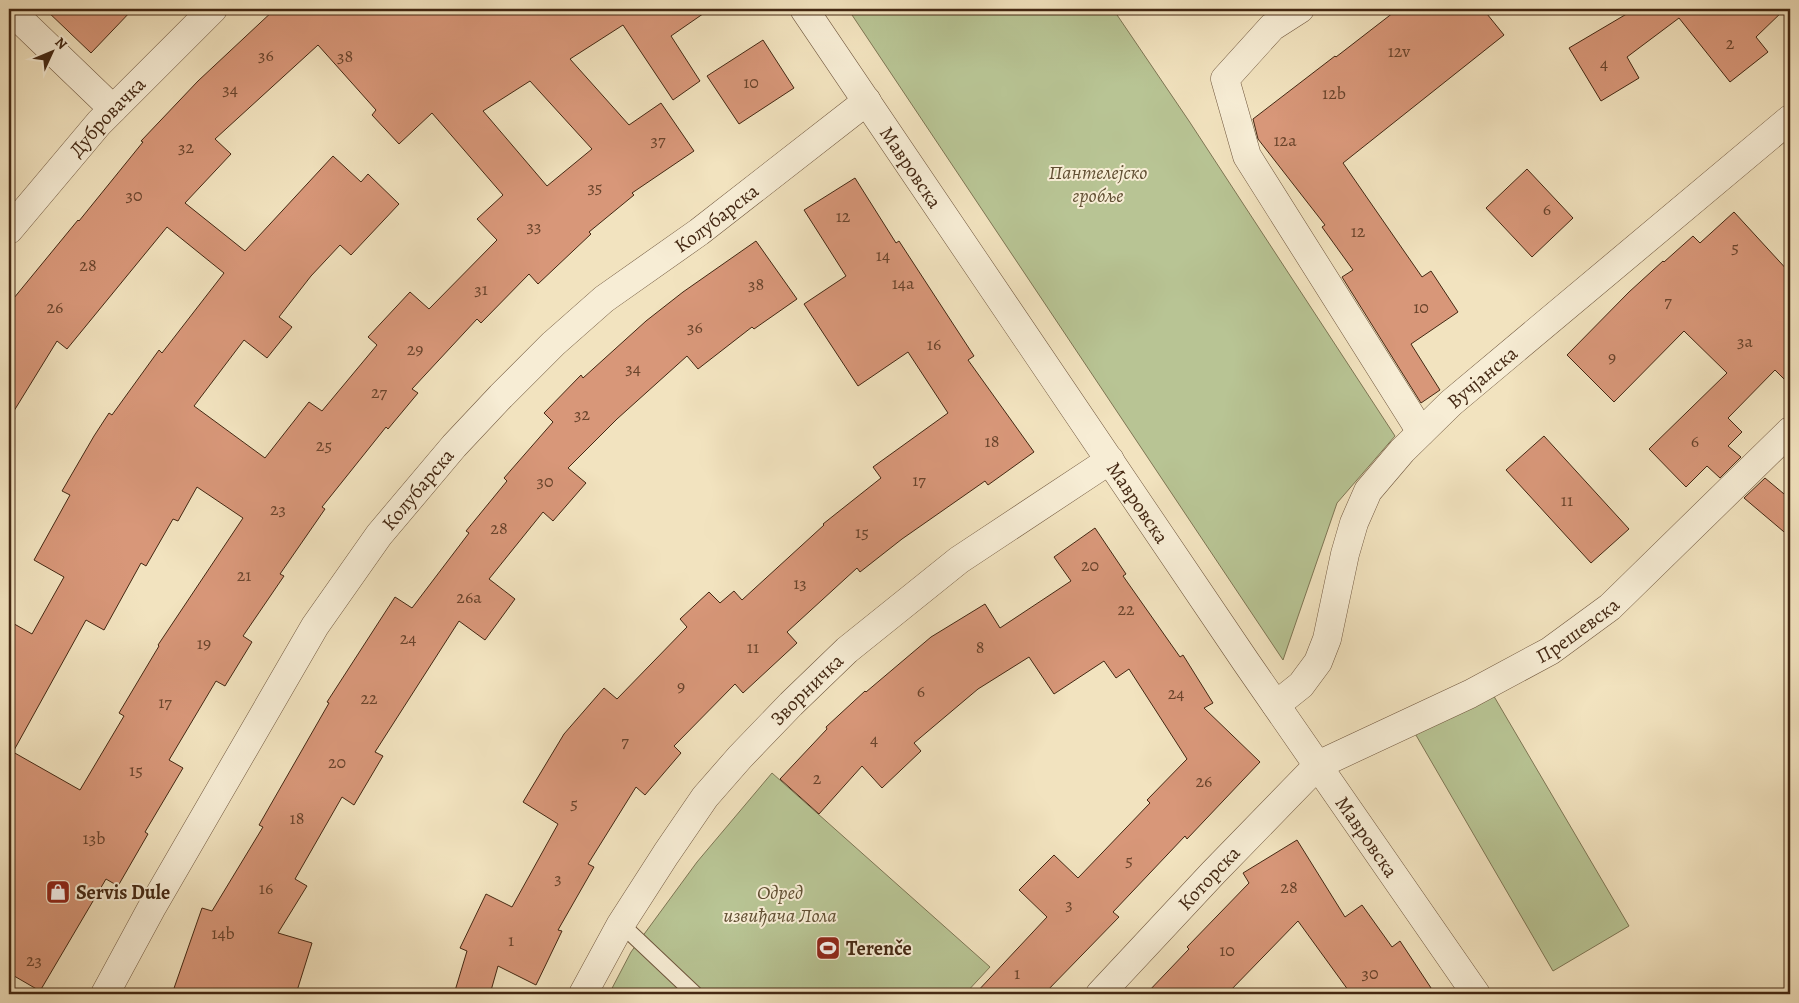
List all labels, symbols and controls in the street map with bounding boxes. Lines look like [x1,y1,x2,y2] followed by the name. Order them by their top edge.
[28,28,78,78] north arrow
[1726,31,1735,55] house number: 2
[51,33,71,54] text: N
[1388,39,1411,63] house number: 12v
[258,43,274,67] house number: 36
[337,44,353,68] house number: 38
[1600,51,1608,75] house number: 4
[63,70,152,162] street label: Дубровачка
[743,70,759,94] house number: 10
[222,77,238,101] house number: 34
[1322,81,1346,105] house number: 12b
[874,121,949,214] street label: Мавровска
[650,128,666,152] house number: 37
[1273,128,1297,152] house number: 12a
[178,135,194,159] house number: 32
[1049,159,1147,209] park label: Пантелејско гробље
[587,175,603,199] house number: 35
[669,177,765,259] street label: Колубарска
[125,183,143,207] house number: 30
[1543,197,1551,221] house number: 6
[836,204,851,228] house number: 12
[527,214,541,238] house number: 33
[1351,219,1366,243] house number: 12
[1731,235,1739,259] house number: 5
[876,243,890,267] house number: 14
[79,253,97,277] house number: 28
[892,271,915,295] house number: 14a
[748,272,764,296] house number: 38
[474,277,488,301] house number: 31
[1664,289,1672,313] house number: 7
[47,295,63,319] house number: 26
[1413,295,1429,319] house number: 10
[687,315,703,339] house number: 36
[1737,329,1754,353] house number: 3a
[927,332,941,356] house number: 16
[407,337,423,361] house number: 29
[1441,339,1524,414] street label: Вучјанска
[1608,345,1616,369] house number: 9
[625,356,641,380] house number: 34
[371,380,387,404] house number: 27
[574,402,590,426] house number: 32
[985,429,999,453] house number: 18
[1691,429,1699,453] house number: 6
[316,433,332,457] house number: 25
[375,442,461,536] street label: Колубарска
[1101,456,1176,549] street label: Мавровска
[912,468,926,492] house number: 17
[536,469,554,493] house number: 30
[1561,488,1573,512] house number: 11
[270,497,286,521] house number: 23
[490,516,508,540] house number: 28
[855,520,869,544] house number: 15
[1081,553,1099,577] house number: 20
[237,563,251,587] house number: 21
[793,571,807,595] house number: 13
[456,585,482,609] house number: 26a
[1531,591,1626,670] street label: Прешевска
[1117,597,1135,621] house number: 22
[400,626,416,650] house number: 24
[197,631,211,655] house number: 19
[747,635,759,659] house number: 11
[976,635,984,659] house number: 8
[764,647,850,731] street label: Зворничка
[677,674,685,698] house number: 9
[917,679,925,703] house number: 6
[1168,681,1184,705] house number: 24
[360,686,378,710] house number: 22
[158,690,172,714] house number: 17
[870,727,878,751] house number: 4
[621,729,629,753] house number: 7
[328,750,346,774] house number: 20
[129,758,143,782] house number: 15
[813,766,822,790] house number: 2
[1196,769,1212,793] house number: 26
[570,791,578,815] house number: 5
[1329,791,1405,883] street label: Мавровска
[290,806,304,830] house number: 18
[83,826,105,850] house number: 13b
[1171,839,1246,916] street label: Которска
[1125,848,1133,872] house number: 5
[554,866,562,890] house number: 3
[1280,875,1298,899] house number: 28
[259,876,273,900] house number: 16
[45,879,71,905] shop icon: Servis Dule
[76,879,170,906] place label: Servis Dule
[723,879,837,929] park label: Одред извиђача Лола
[1065,892,1073,916] house number: 3
[211,921,235,945] house number: 14b
[508,928,514,952] house number: 1
[815,935,841,961] sports icon: Terenče
[846,935,912,962] place label: Terenče
[1219,938,1235,962] house number: 10
[26,948,42,972] house number: 23
[1014,961,1020,985] house number: 1
[1361,961,1379,985] house number: 30

